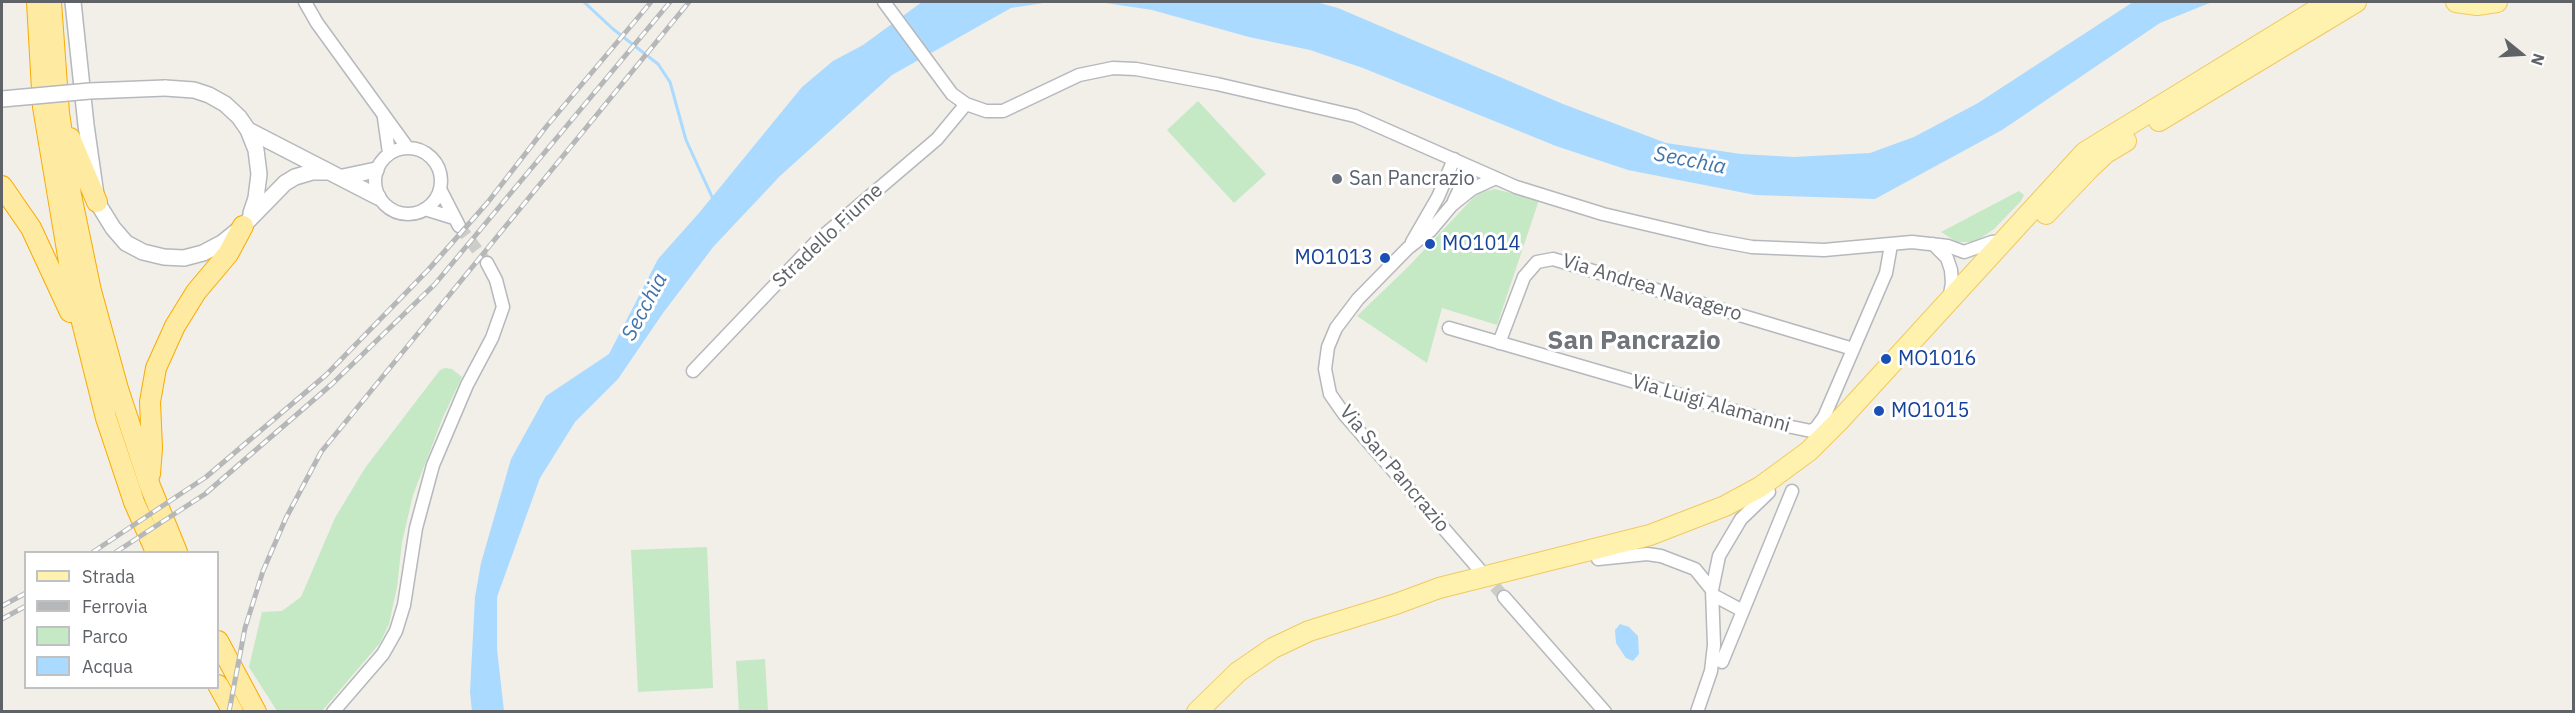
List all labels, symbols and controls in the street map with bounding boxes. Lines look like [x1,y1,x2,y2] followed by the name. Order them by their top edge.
[2491,24,2551,84] north arrow
[2527,51,2549,68] text: N
[1652,142,1728,180] water label: Secchia
[1349,167,1475,191] place label: San Pancrazio
[1330,172,1344,186] marker: San Pancrazio
[768,179,888,293] street label: Stradello Fiume
[1442,232,1520,256] place label: MO1014
[1423,237,1437,251] marker: MO1014
[1295,246,1373,270] place label: MO1013
[1559,249,1745,327] street label: Via Andrea Navagero
[1378,251,1392,265] marker: MO1013
[617,269,673,345] water label: Secchia
[1547,325,1721,357] district label: San Pancrazio
[1898,347,1976,371] place label: MO1016
[1879,352,1893,366] marker: MO1016
[1629,370,1793,438] street label: Via Luigi Alamanni
[1891,399,1969,423] place label: MO1015
[1334,401,1454,537] street label: Via San Pancrazio
[1872,404,1886,418] marker: MO1015
[24,551,219,689] legend
[82,565,135,588] text: Strada
[82,595,148,618] text: Ferrovia
[82,625,128,648] text: Parco
[82,655,133,678] text: Acqua

